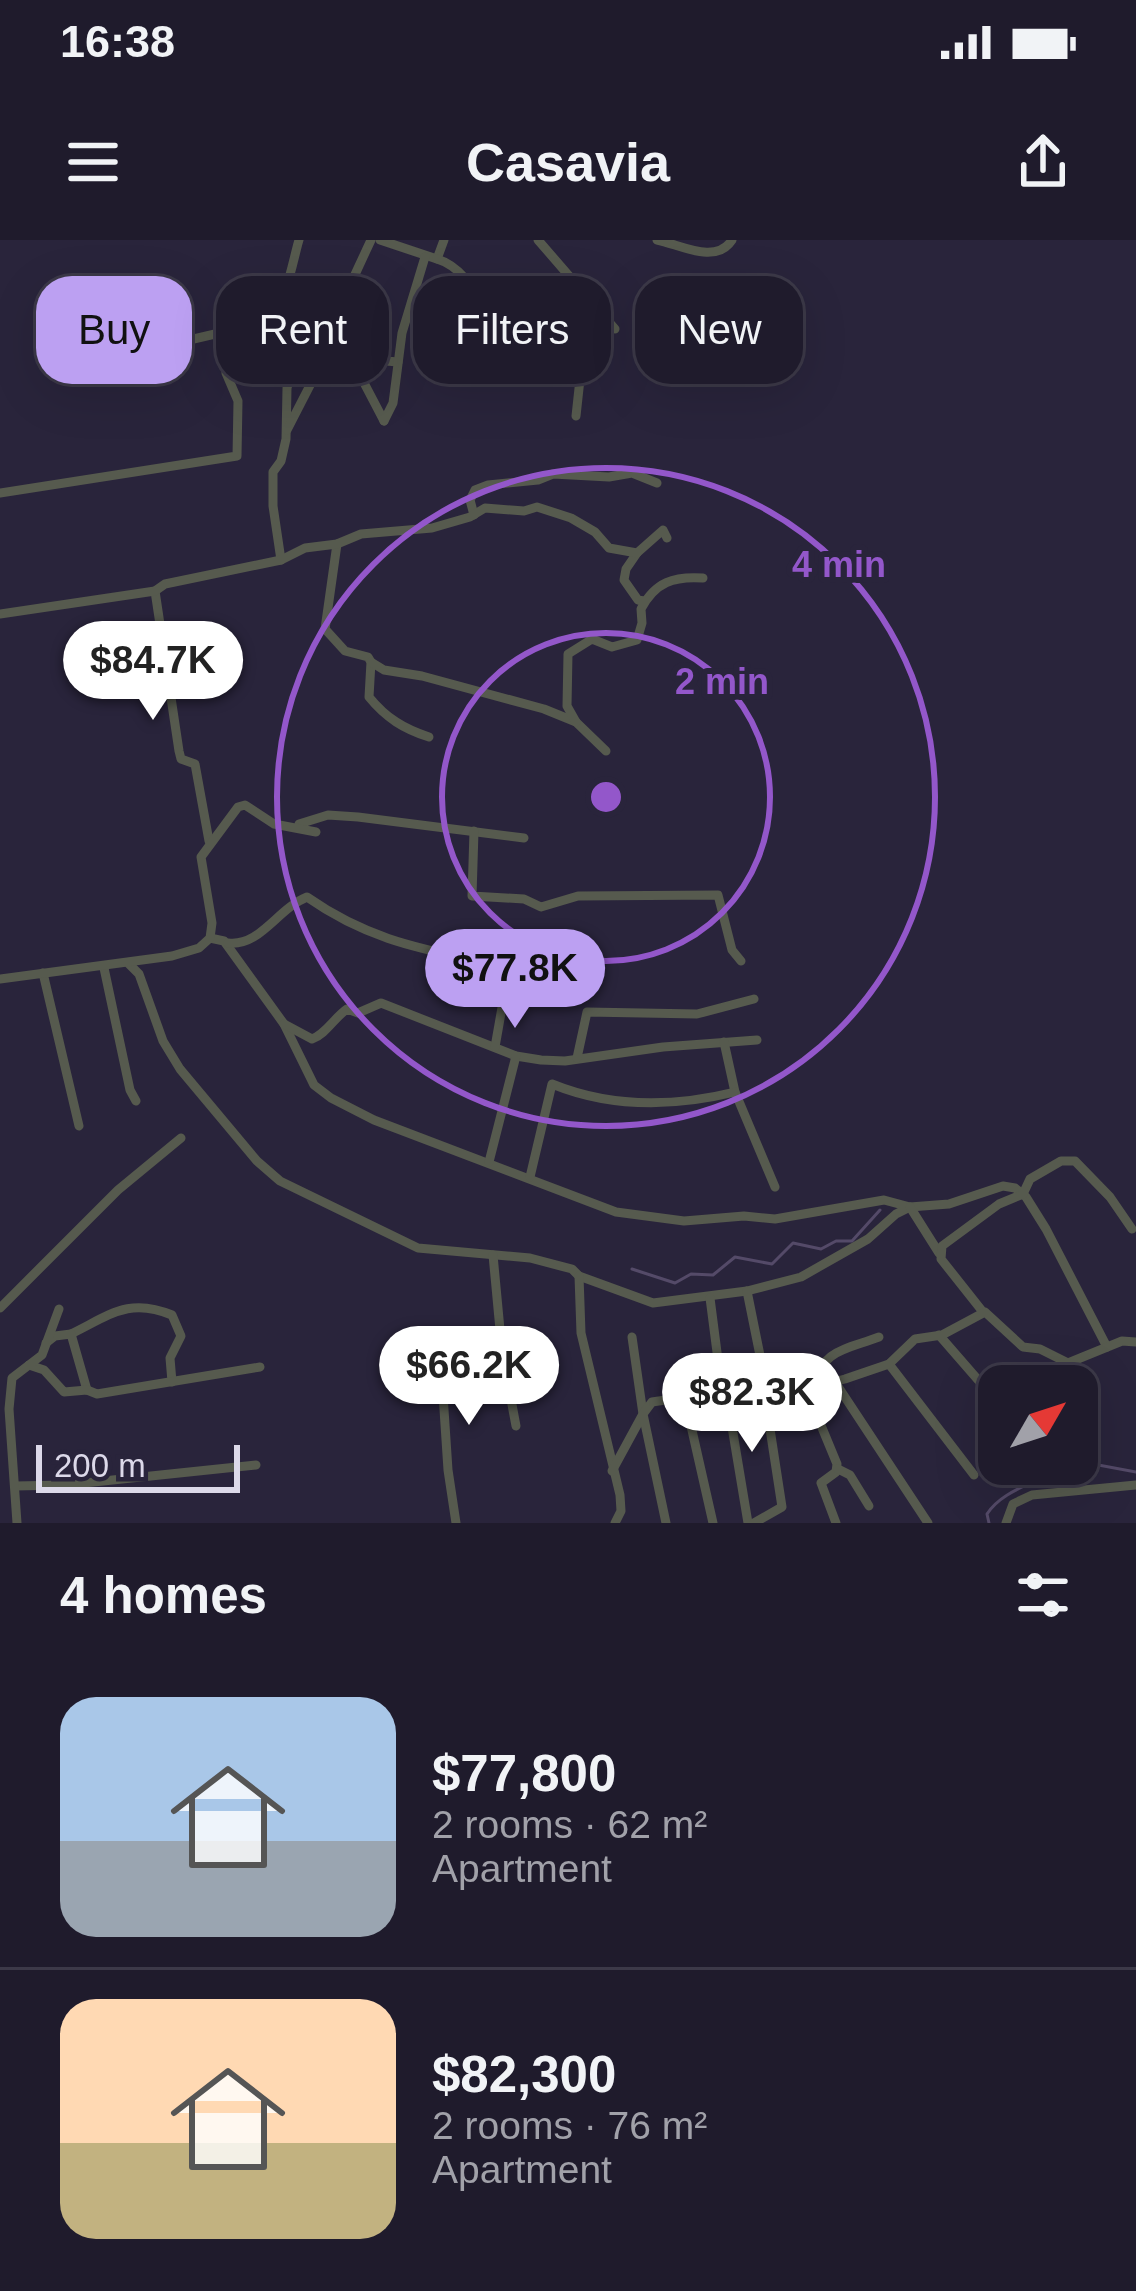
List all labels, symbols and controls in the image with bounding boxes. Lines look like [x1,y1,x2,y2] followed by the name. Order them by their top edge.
[60,16,175,67] text: 16:38
[60,129,126,195] icon: menu
[1010,129,1076,195] icon: share
[466,132,670,192] text: Casavia
[36,276,192,384] chip: Buy
[216,276,389,384] chip: Rent
[413,276,611,384] chip: Filters
[635,276,803,384] chip: New
[792,544,886,585] text: 4 min
[55,621,251,723] pin: $84.7K
[90,638,216,681] text: $84.7K
[675,661,769,702] text: 2 min
[585,776,627,818] centre of rings
[417,929,613,1031] pin: $77.8K
[452,946,578,989] text: $77.8K
[371,1326,567,1428] pin: $66.2K
[406,1343,532,1386] text: $66.2K
[654,1353,850,1455] pin: $82.3K
[978,1365,1098,1485] north arrow
[978,1365,1098,1485] map controls
[689,1370,815,1413] text: $82.3K
[36,1439,240,1492] scale bar
[54,1447,146,1484] text: 200 m
[1010,1562,1076,1628] icon: filters
[60,1567,267,1624] text: 4 homes
[156,1745,300,1889] icon: home
[432,1745,616,1802] text: $77,800
[432,1803,707,1846] text: 2 rooms · 62 m²
[432,1847,612,1890] text: Apartment
[432,2046,616,2103] text: $82,300
[156,2047,300,2191] icon: home
[432,2104,707,2147] text: 2 rooms · 76 m²
[432,2148,612,2191] text: Apartment

